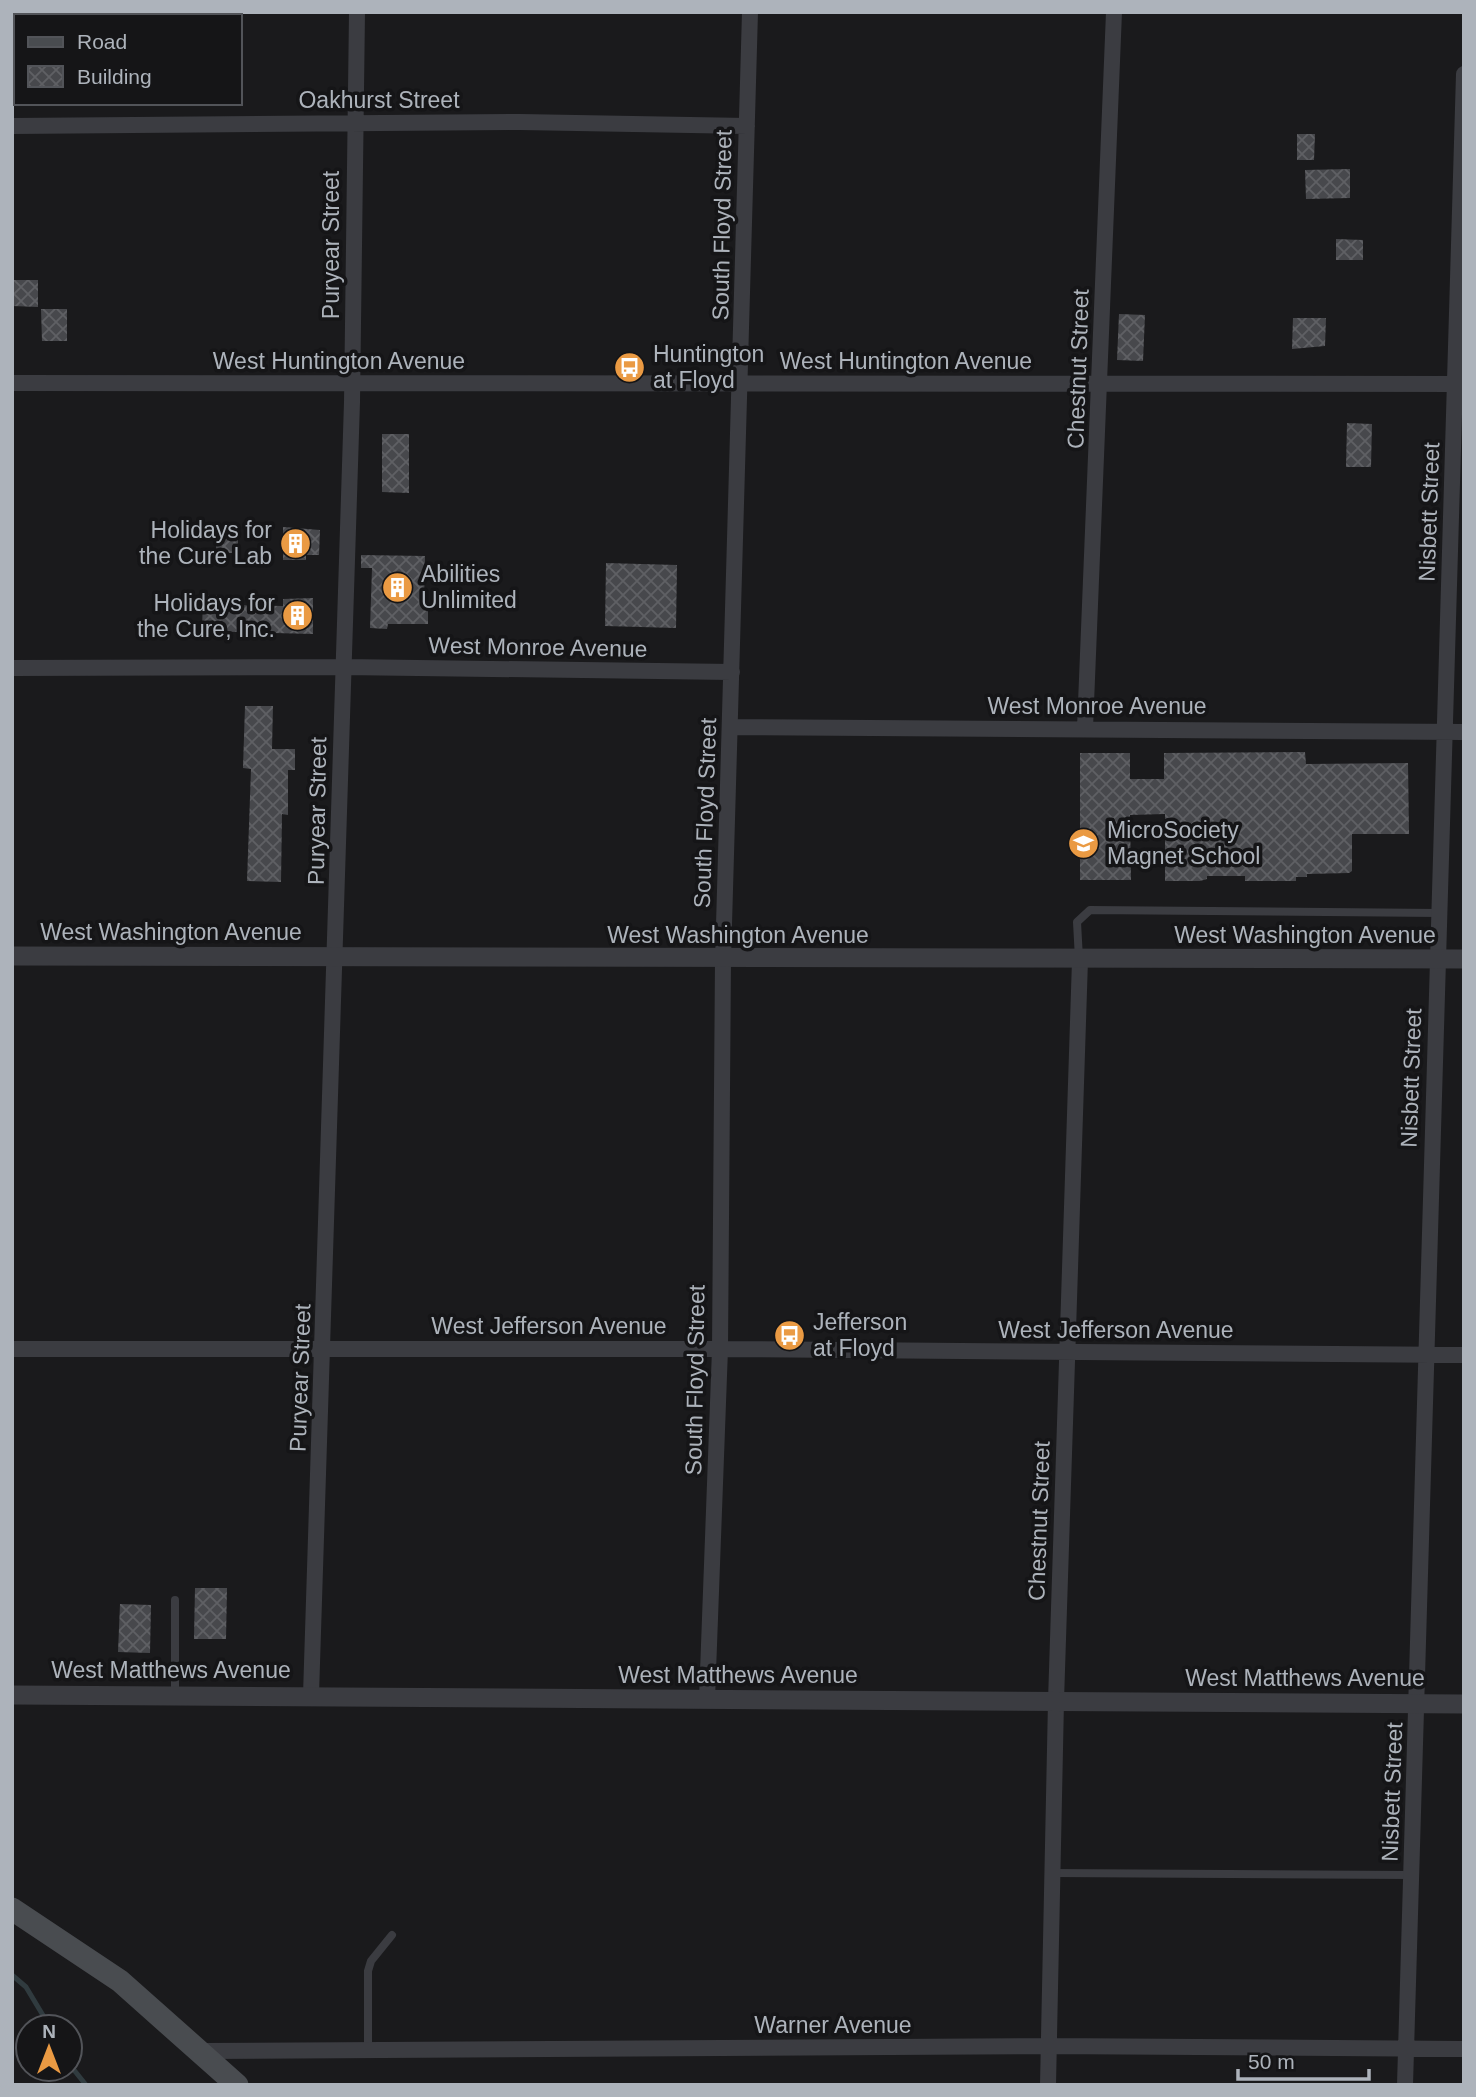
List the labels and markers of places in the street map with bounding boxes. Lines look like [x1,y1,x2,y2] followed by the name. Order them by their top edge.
[653,341,764,393] place label: Huntington at Floyd
[613,350,647,384] bus stop icon: Huntington at Floyd
[139,517,272,569] place label: Holidays for the Cure Lab
[278,526,312,560] building icon: Holidays for the Cure Lab
[421,561,517,613] place label: Abilities Unlimited
[381,570,415,604] building icon: Abilities Unlimited
[137,590,275,642] place label: Holidays for the Cure, Inc.
[281,599,315,633] building icon: Holidays for the Cure, Inc.
[1107,817,1260,869] place label: MicroSociety Magnet School
[1067,826,1101,860] school or university icon: MicroSociety Magnet School
[813,1309,907,1361] place label: Jefferson at Floyd
[773,1318,807,1352] bus stop icon: Jefferson at Floyd

